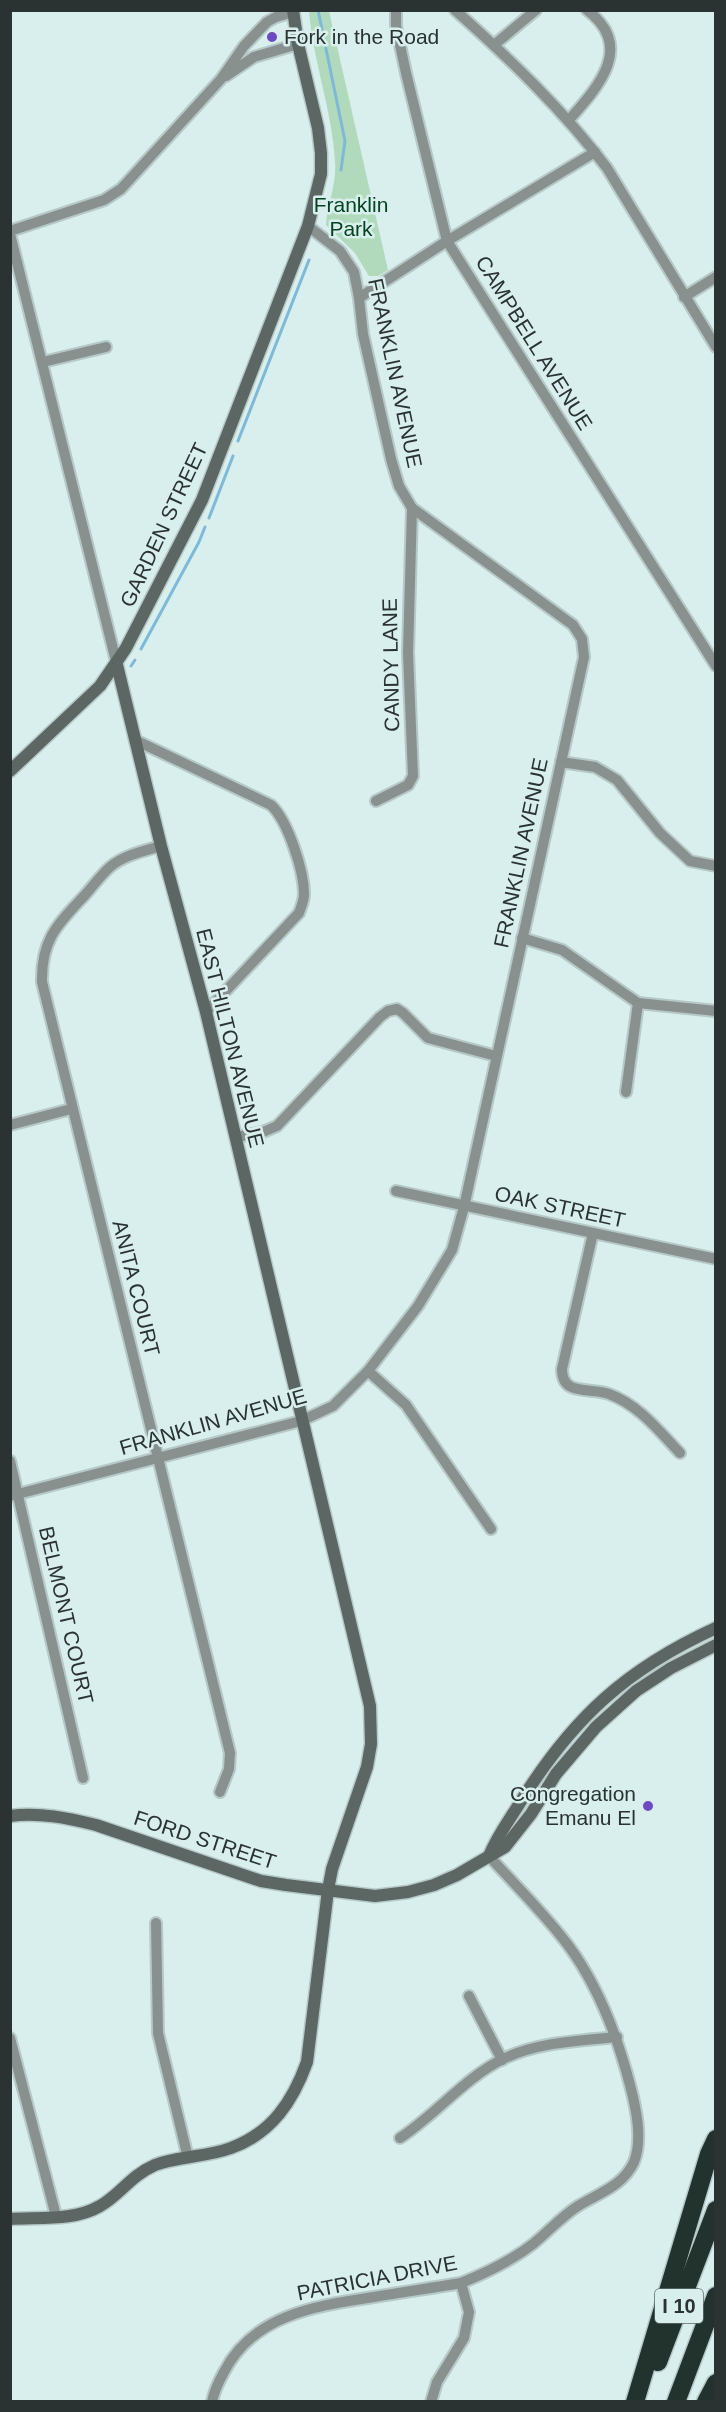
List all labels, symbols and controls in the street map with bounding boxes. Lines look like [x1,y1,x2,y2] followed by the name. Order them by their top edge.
[284,25,439,48] place label: Fork in the Road
[265,30,279,44] marker: Fork in the Road
[314,193,388,240] park label: Franklin Park
[471,252,597,434] street label: CAMPBELL AVENUE
[364,276,427,470] street label: FRANKLIN AVENUE
[115,439,212,611] street label: GARDEN STREET
[378,598,403,732] street label: CANDY LANE
[489,756,552,950] street label: FRANKLIN AVENUE
[192,926,269,1150] street label: EAST HILTON AVENUE
[493,1181,628,1232] street label: OAK STREET
[108,1218,165,1358] street label: ANITA COURT
[117,1384,309,1459] street label: FRANKLIN AVENUE
[35,1524,98,1706] street label: BELMONT COURT
[510,1782,636,1829] place label: Congregation Emanu El
[641,1799,655,1813] marker: Congregation Emanu El
[131,1806,279,1873] street label: FORD STREET
[295,2251,459,2304] street label: PATRICIA DRIVE
[655,2289,703,2323] road number: I 10

